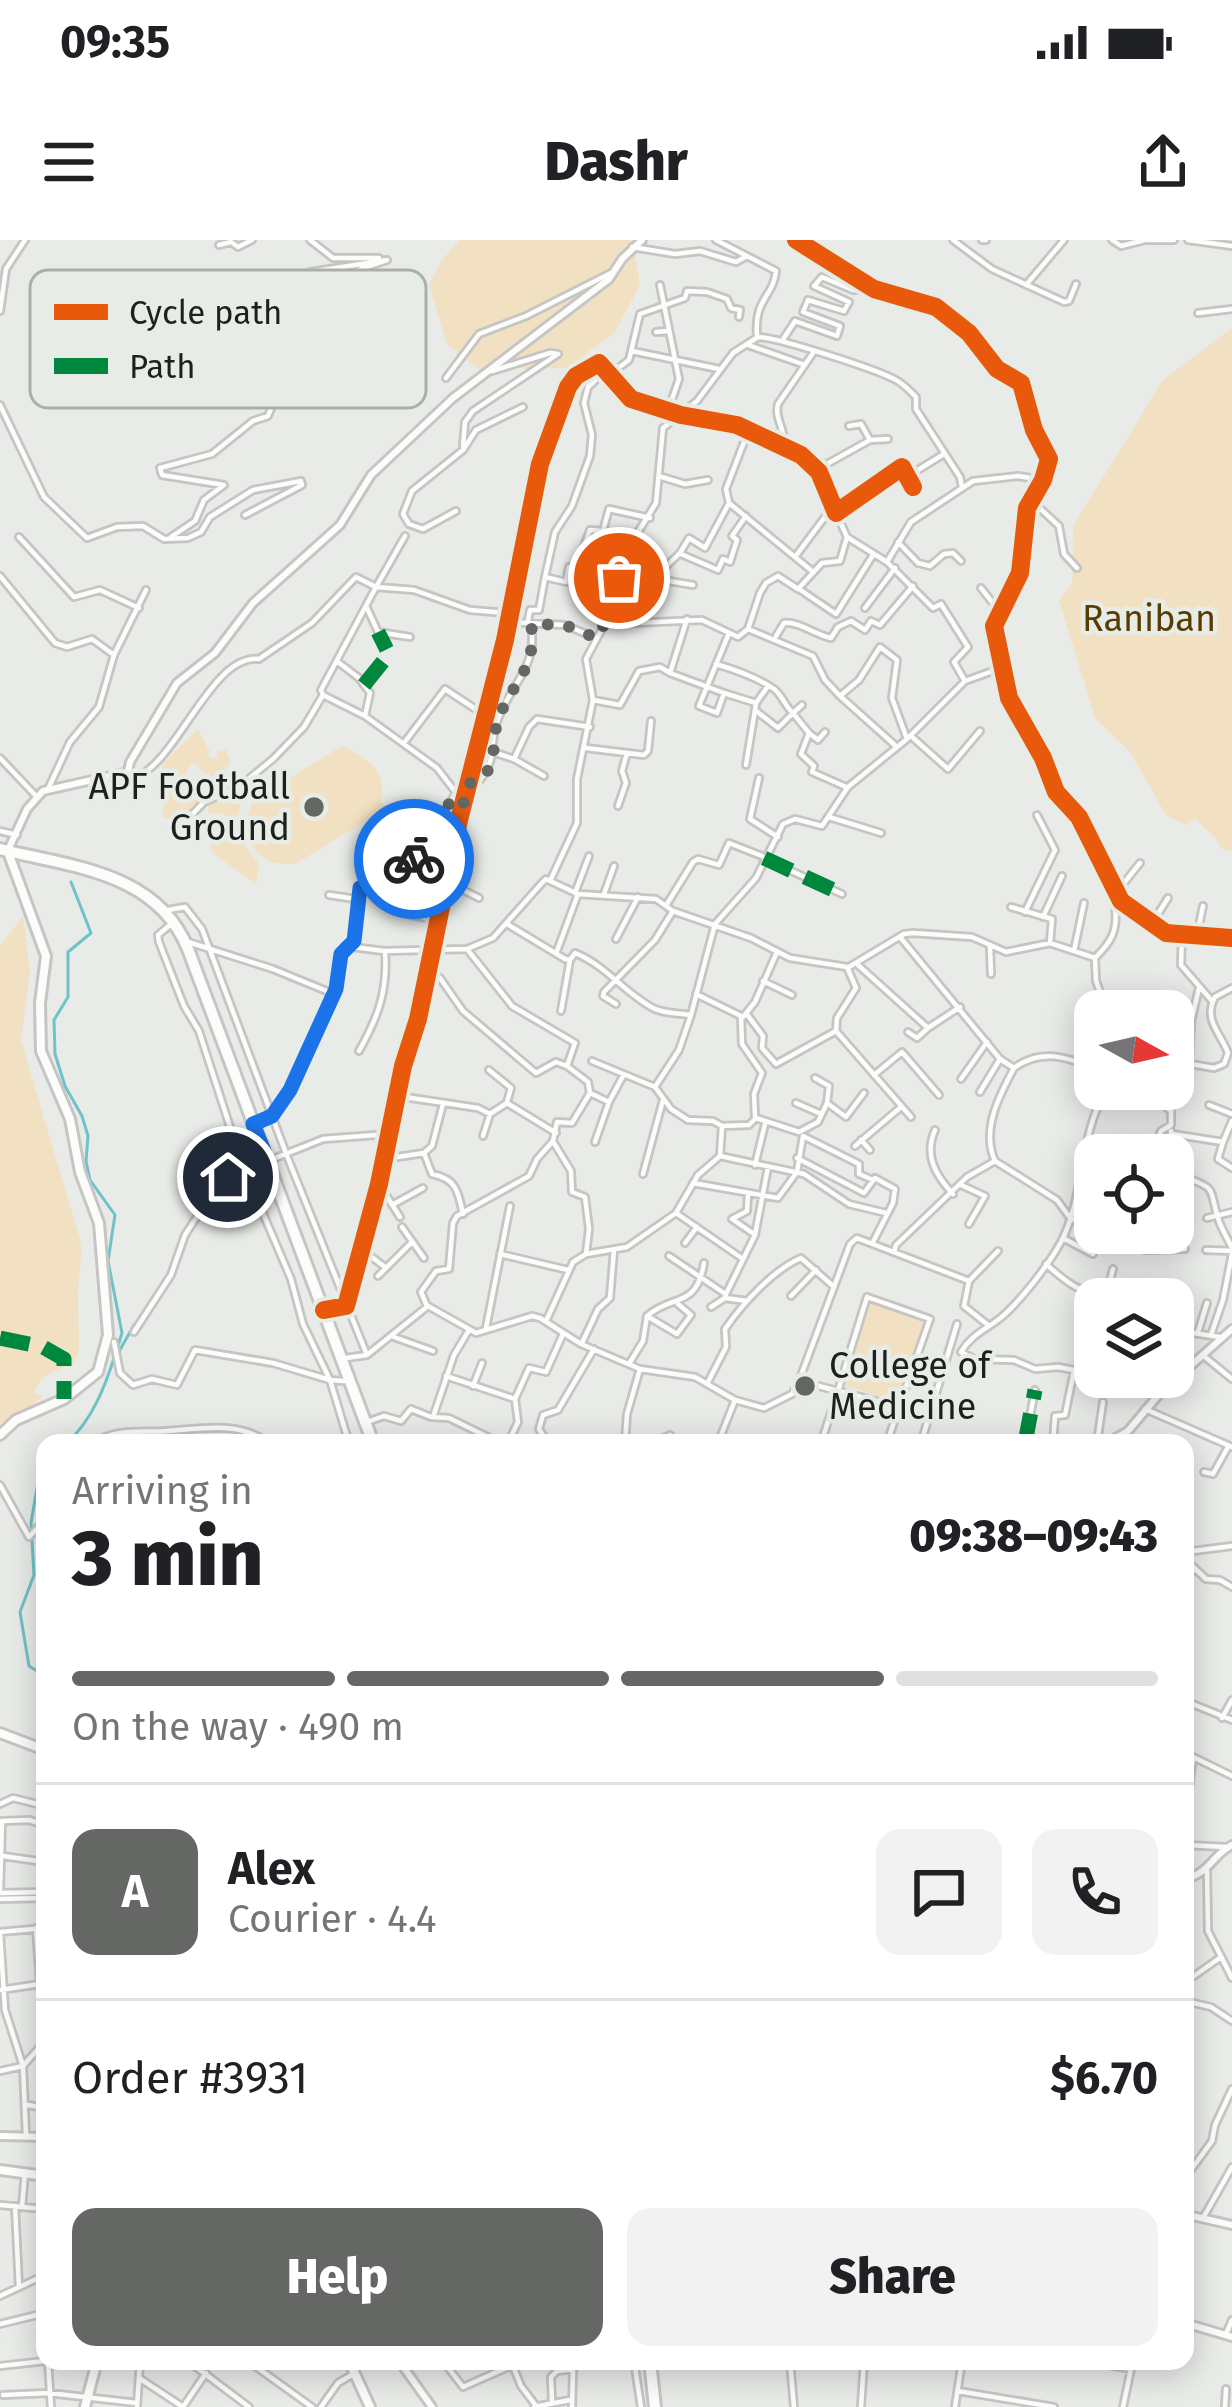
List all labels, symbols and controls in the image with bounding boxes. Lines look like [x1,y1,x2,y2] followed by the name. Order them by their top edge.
[60,15,170,69] text: 09:35
[36,129,102,195] icon: menu
[1130,129,1196,195] icon: share
[544,130,688,194] text: Dashr
[30,270,426,408] legend
[129,293,282,333] text: Cycle path
[129,347,196,387] text: Path
[568,527,670,629] pin
[586,545,652,611] icon: bag
[1082,597,1216,641] park label: Raniban
[88,765,290,850] place label: APF Football Ground
[301,794,327,820] marker: APF Football Ground
[354,799,474,919] courier
[381,826,447,892] icon: bike
[1074,990,1194,1110] north arrow
[1074,990,1194,1398] map controls
[177,1126,279,1228] pin
[1074,1134,1194,1254] button: locate
[195,1144,261,1210] icon: home
[1074,1278,1194,1398] button: layers
[829,1344,993,1429] place label: College of Medicine
[792,1373,818,1399] marker: College of Medicine
[72,1468,253,1514] text: Arriving in
[909,1509,1158,1563] text: 09:38–09:43
[72,1512,263,1606] text: 3 min
[72,1704,404,1750] text: On the way · 490 m
[876,1829,1002,1955] button: chat
[1032,1829,1158,1955] button: phone
[228,1842,315,1896] text: Alex
[122,1865,148,1919] text: A
[228,1896,437,1942] text: Courier · 4.4
[72,2051,308,2105] text: Order #3931
[1050,2051,1158,2105] text: $6.70
[72,2208,603,2346] button: Help
[627,2208,1158,2346] button: Share

